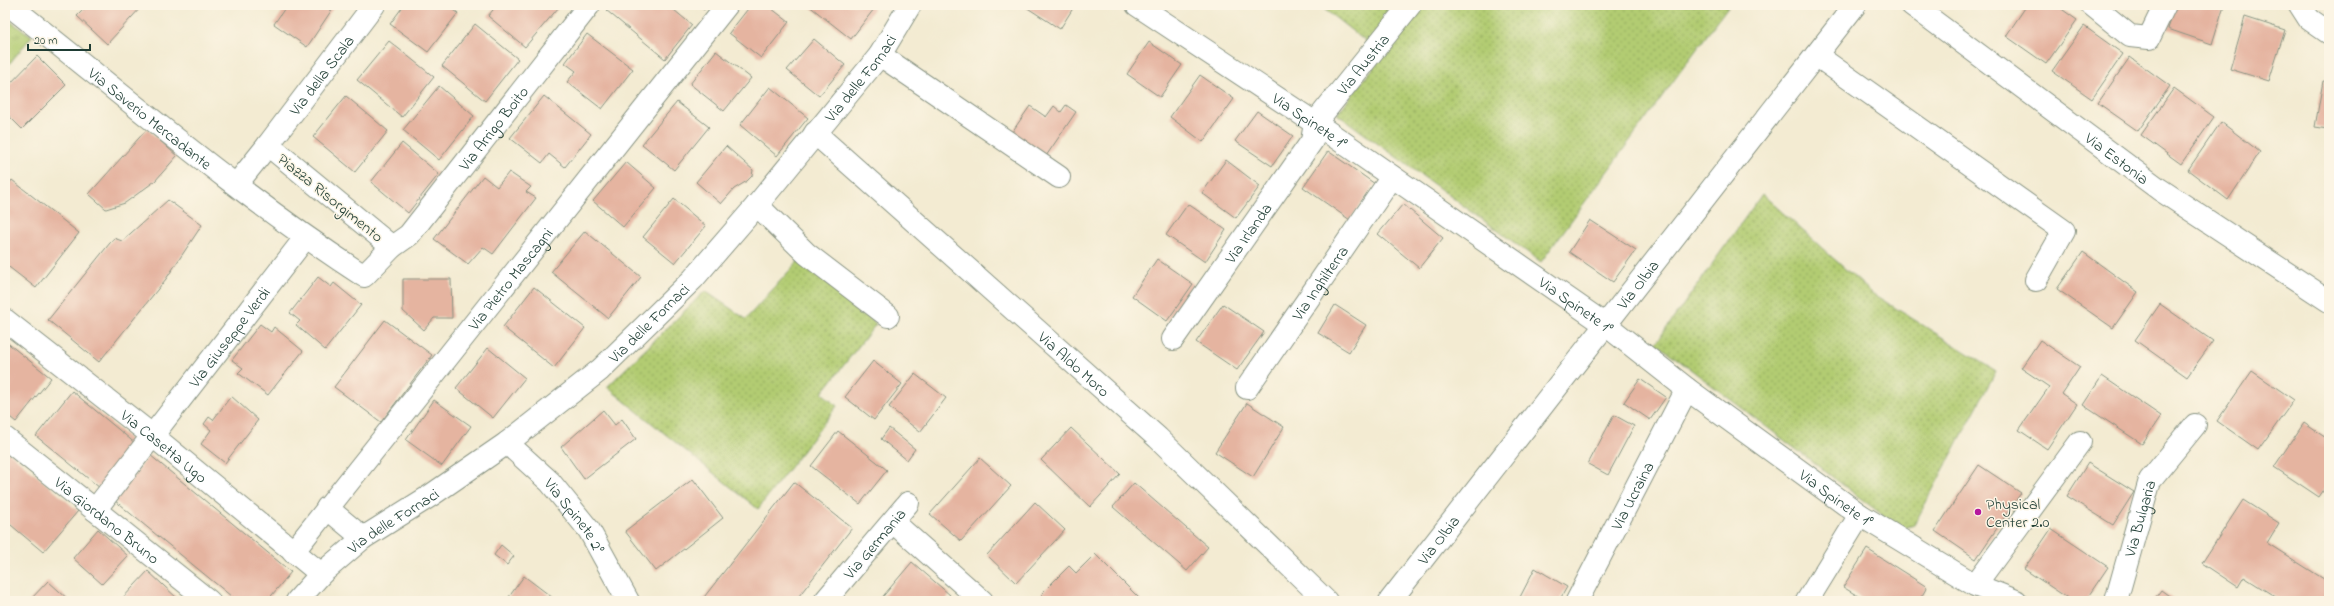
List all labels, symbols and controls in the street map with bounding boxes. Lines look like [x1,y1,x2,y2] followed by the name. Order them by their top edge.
[28,26,90,52] scale bar
[1331,29,1396,102] street label: Via Austria
[819,30,904,129] street label: Via delle Fornaci
[284,31,361,122] street label: Via della Scala
[34,32,57,50] text: 20 m
[81,62,217,177] street label: Via Saverio Mercadante
[453,81,535,177] street label: Via Arrigo Boito
[1266,87,1352,156] street label: Via Spinete 1°
[2078,127,2153,192] street label: Via Estonia
[272,148,388,249] street label: Piazza Risorgimento
[1219,198,1279,270] street label: Via Irlanda
[463,223,560,337] street label: Via Pietro Mascagni
[1286,241,1356,327] street label: Via Inghilterra
[1611,255,1666,316] street label: Via Olbia
[1532,271,1618,341] street label: Via Spinete 1°
[603,279,696,370] street label: Via delle Fornaci
[183,282,277,394] street label: Via Giuseppe Verdi
[1031,326,1114,404] street label: Via Aldo Moro
[114,404,212,490] street label: Via Casetta Ugo
[1605,458,1661,536] street label: Via Ucraina
[1792,464,1877,534] street label: Via Spinete 1°
[47,471,164,571] street label: Via Giordano Bruno
[537,473,610,559] street label: Via Spinete 2°
[2119,478,2163,561] street label: Via Bulgaria
[342,483,445,561] street label: Via delle Fornaci
[1986,493,2050,535] place label: Physical Center 2.0
[838,504,913,586] street label: Via Germania
[1973,507,1983,517] marker: Physical Center 2.0
[1412,511,1467,571] street label: Via Olbia

